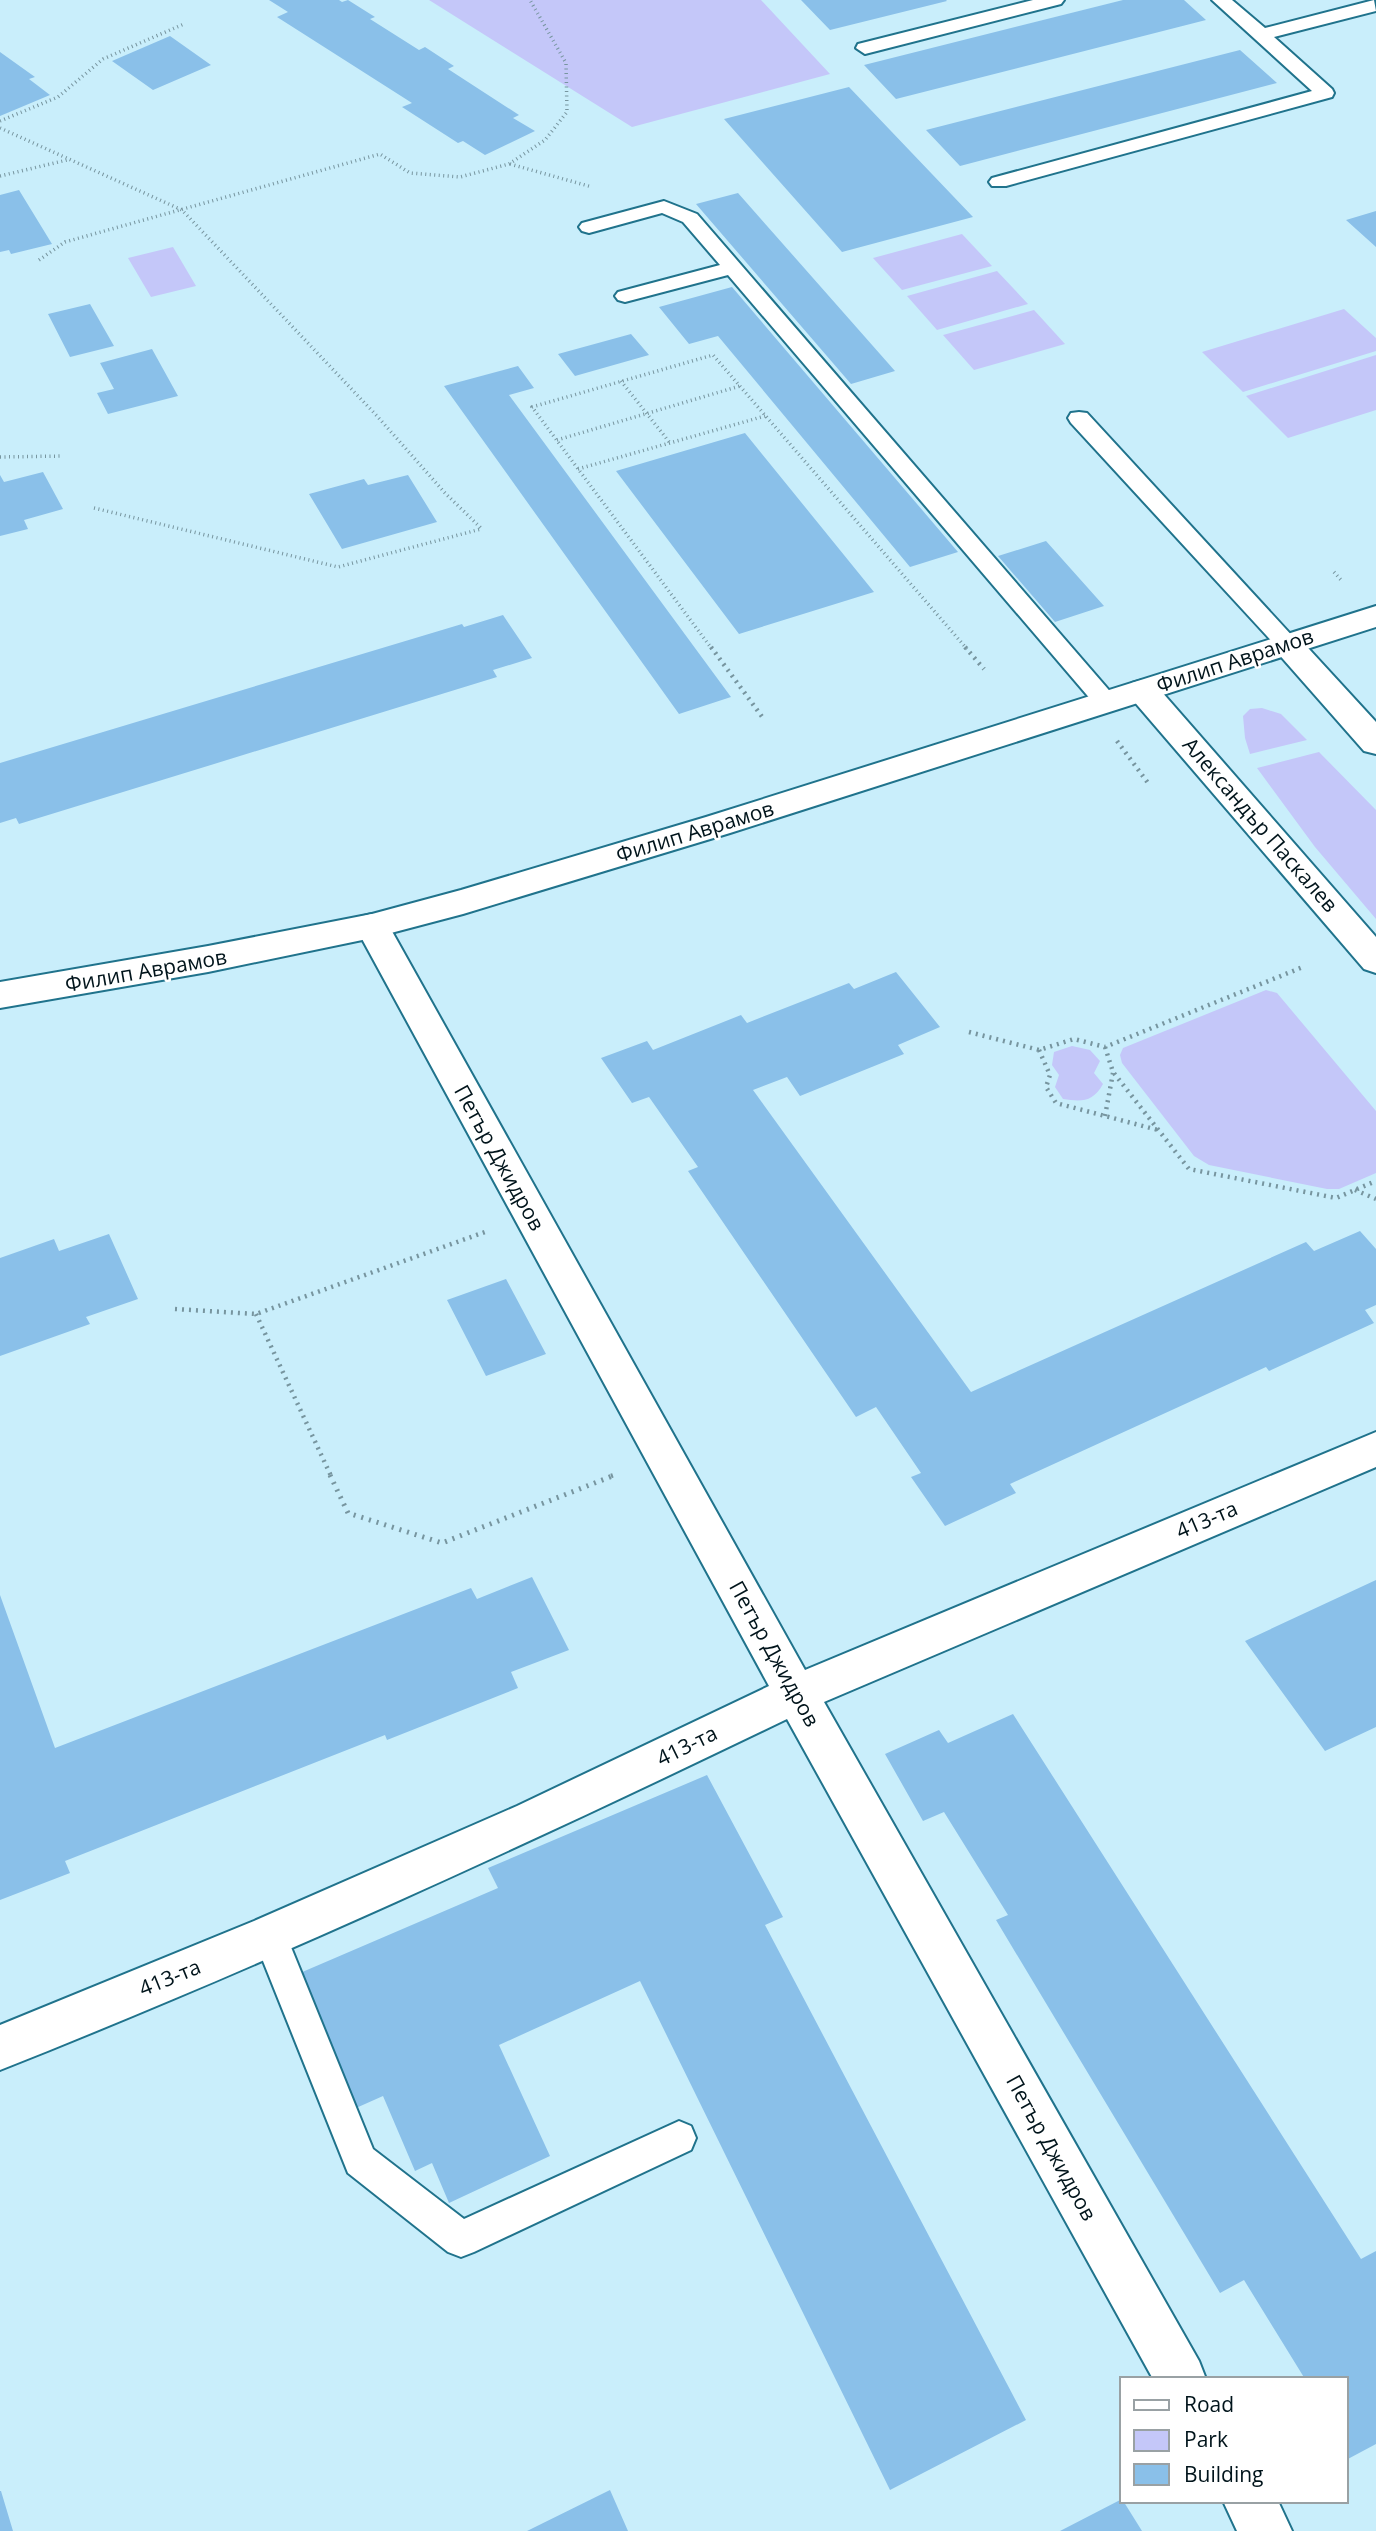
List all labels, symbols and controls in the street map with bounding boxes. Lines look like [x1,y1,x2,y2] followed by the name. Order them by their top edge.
[1152,621,1317,699] street label: Филип Аврамов
[1177,731,1345,918] street label: Александър Паскалев
[612,794,777,868] street label: Филип Аврамов
[63,942,229,998] street label: Филип Аврамов
[448,1080,551,1235] street label: Петър Джидров
[1172,1494,1242,1545] street label: 413-та
[723,1576,826,1731] street label: Петър Джидров
[652,1718,722,1772] street label: 413-та
[135,1952,205,2002] street label: 413-та
[1000,2070,1103,2225] street label: Петър Джидров
[1120,2377,1348,2503] legend
[1184,2390,1234,2418] text: Road
[1184,2425,1228,2453] text: Park
[1184,2460,1263,2488] text: Building

